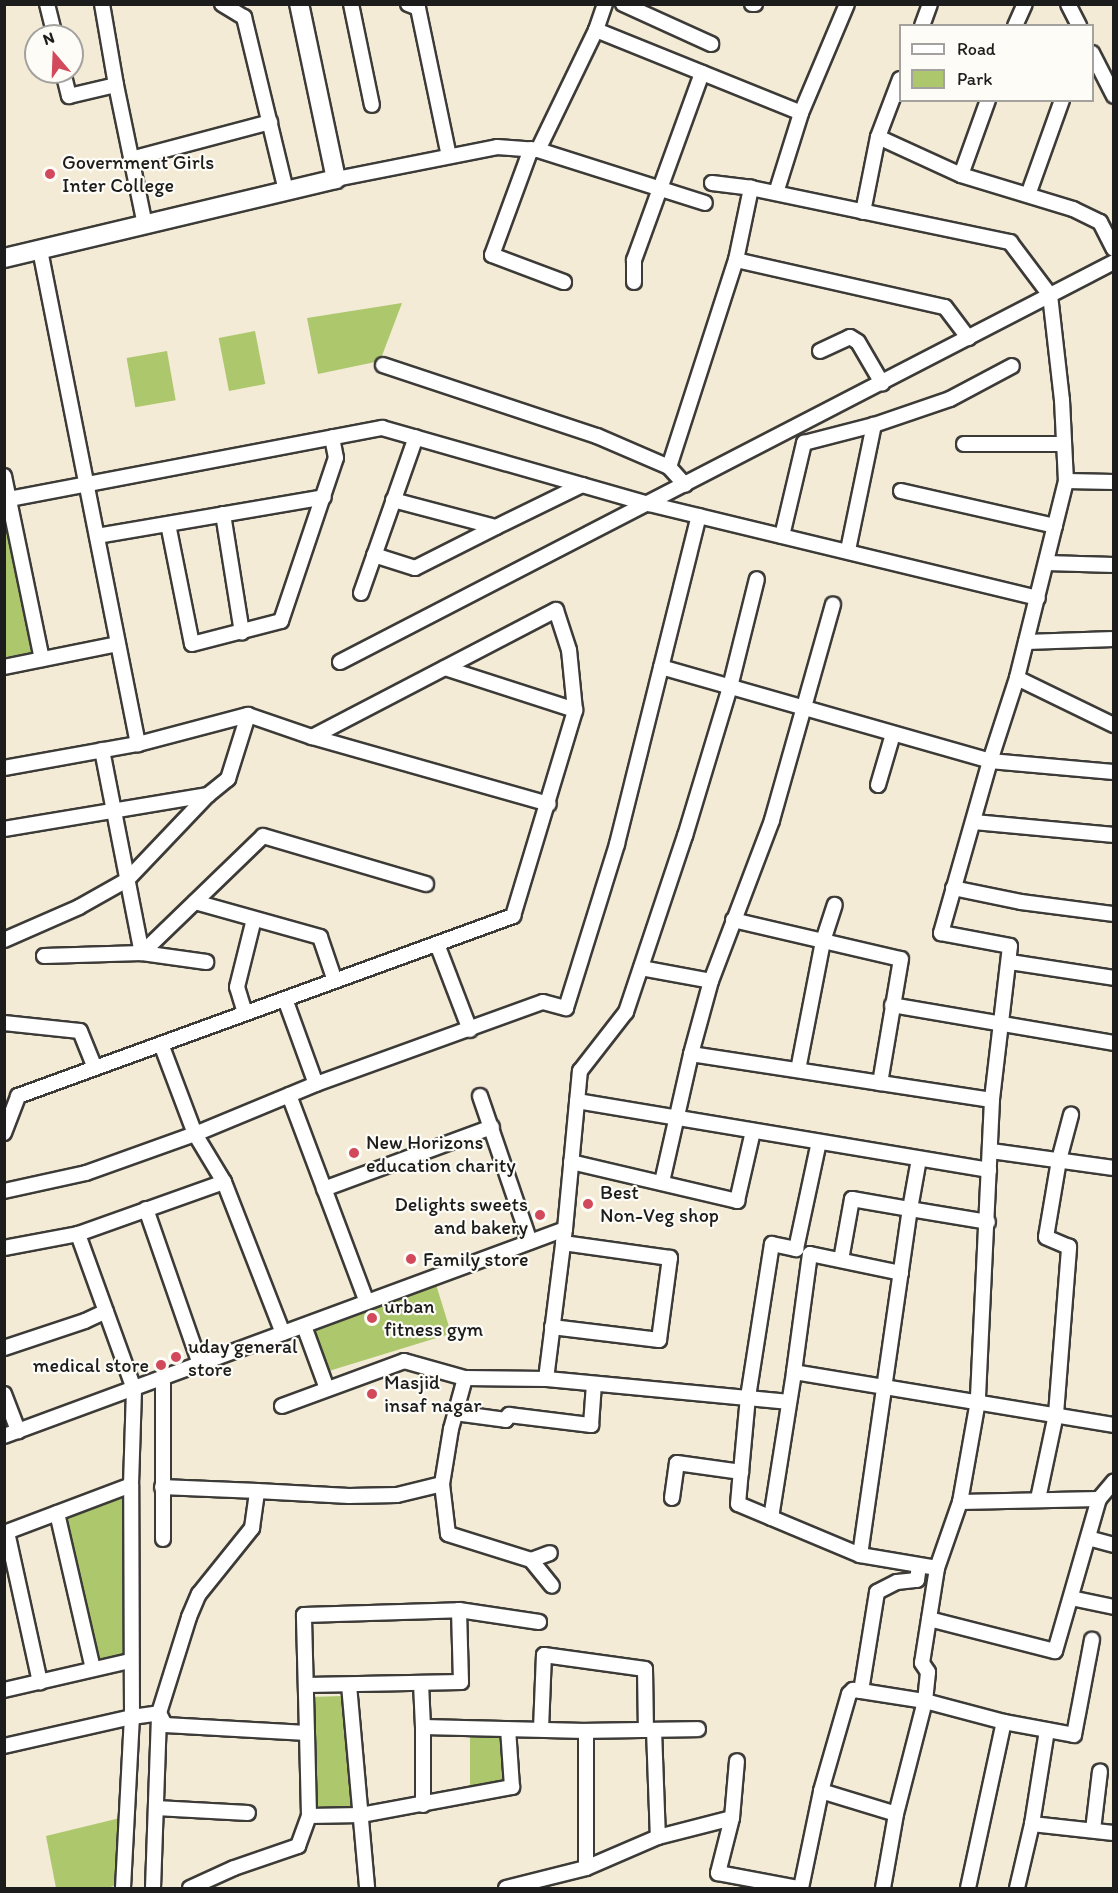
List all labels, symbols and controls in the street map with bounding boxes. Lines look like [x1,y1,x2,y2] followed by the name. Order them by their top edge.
[24,24,84,84] north arrow
[899,24,1094,102] legend
[40,28,57,49] text: N
[957,38,996,60] text: Road
[957,68,992,90] text: Park
[62,150,214,197] place label: Government Girls Inter College
[43,167,57,181] marker: Government Girls Inter College
[366,1130,516,1177] place label: New Horizons education charity
[347,1146,361,1160] marker: New Horizons education charity
[600,1180,719,1227] place label: Best Non-Veg shop
[395,1192,528,1239] place label: Delights sweets and bakery
[581,1197,595,1211] marker: Best Non-Veg shop
[533,1208,547,1222] marker: Delights sweets and bakery
[423,1247,529,1271] place label: Family store
[404,1252,418,1266] marker: Family store
[384,1294,483,1341] place label: urban fitness gym
[365,1311,379,1325] marker: urban fitness gym
[188,1334,298,1381] place label: uday general store
[169,1350,183,1364] marker: uday general store
[33,1353,149,1377] place label: medical store
[154,1358,168,1372] marker: medical store
[384,1370,481,1417] place label: Masjid insaf nagar
[365,1387,379,1401] marker: Masjid insaf nagar

